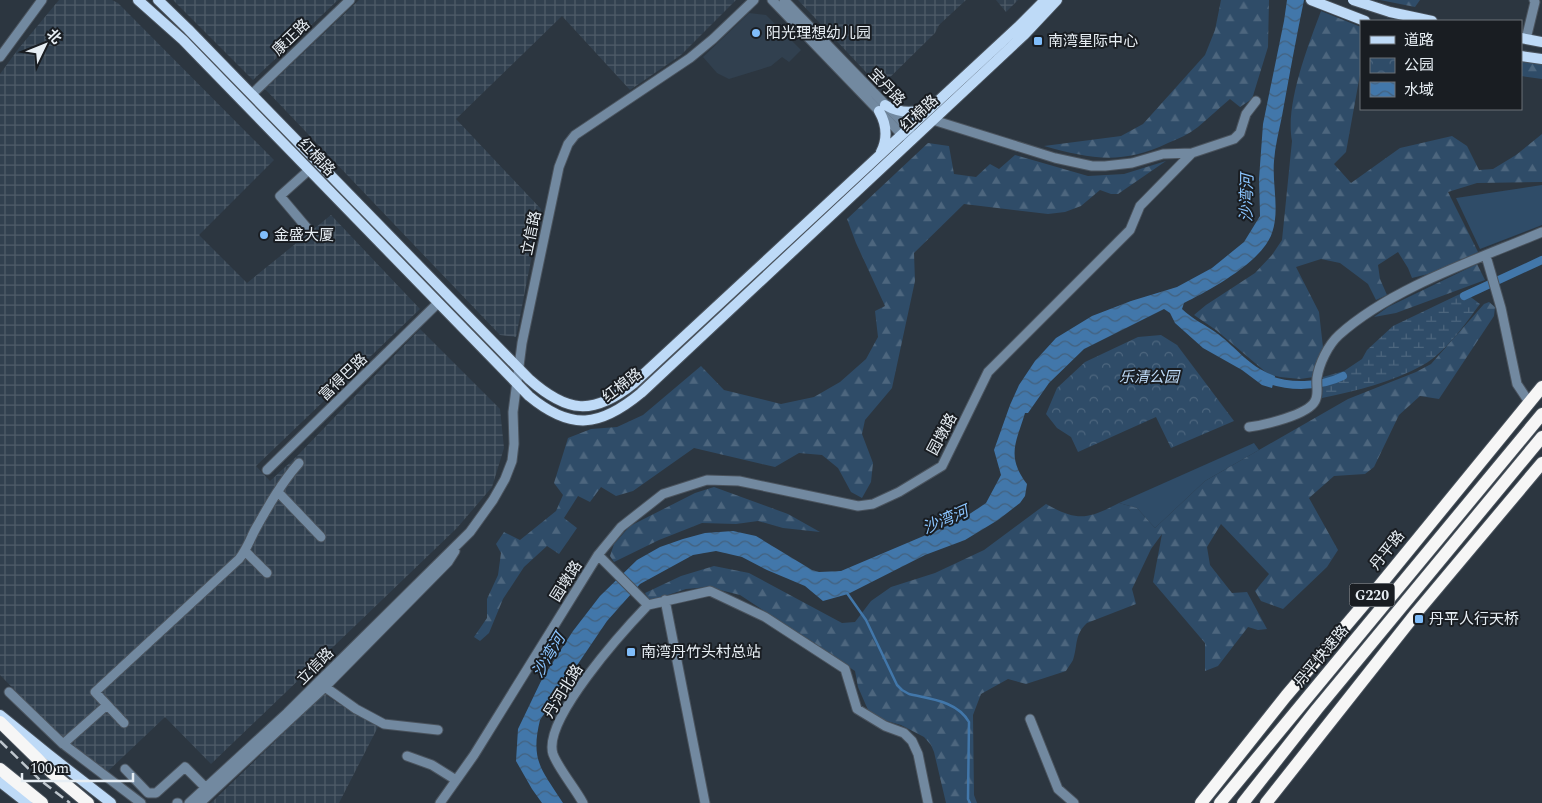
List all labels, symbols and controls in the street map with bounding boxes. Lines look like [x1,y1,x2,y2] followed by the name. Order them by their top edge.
[267,13,316,61] street label: 康正路
[20,20,70,70] north arrow
[1360,20,1522,110] legend
[766,22,871,45] place label: 阳光理想幼儿园
[42,24,67,49] text: 北
[750,27,762,39] marker: 阳光理想幼儿园
[1404,29,1434,52] text: 道路
[1048,30,1138,53] place label: 南湾星际中心
[1032,35,1044,47] marker: 南湾星际中心
[1404,54,1434,77] text: 公园
[863,63,911,112] street label: 宝丹路
[1404,79,1434,102] text: 水域
[895,90,944,137] street label: 红棉路
[293,133,341,182] street label: 红棉路
[1235,171,1259,222] water label: 沙湾河
[516,209,547,258] street label: 立信路
[274,224,334,247] place label: 金盛大厦
[258,229,270,241] marker: 金盛大厦
[314,348,373,406] street label: 富得巴路
[597,363,647,408] street label: 红棉路
[1119,366,1181,389] park label: 乐清公园
[922,409,963,460] street label: 园墩路
[919,498,975,540] water label: 沙湾河
[1364,526,1410,575] street label: 丹平路
[545,556,588,606] street label: 园墩路
[1350,584,1394,606] road number: G220
[1429,608,1519,631] place label: 丹平人行天桥
[1413,613,1425,625] marker: 丹平人行天桥
[1288,620,1354,692] street label: 丹平快速路
[526,626,573,682] water label: 沙湾河
[641,641,761,664] place label: 南湾丹竹头村总站
[291,642,339,690] street label: 立信路
[625,646,637,658] marker: 南湾丹竹头村总站
[538,660,589,723] street label: 丹河北路
[22,750,134,782] scale bar
[30,757,69,780] text: 100 m

